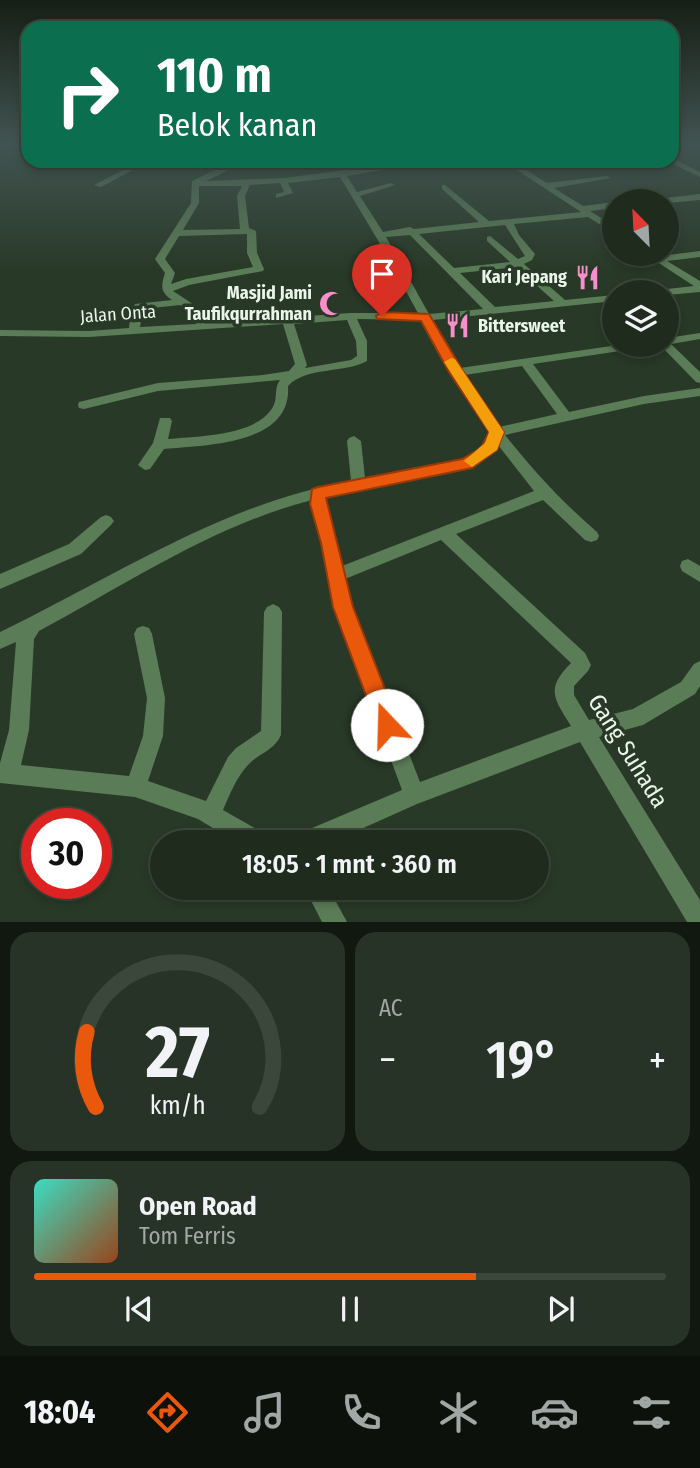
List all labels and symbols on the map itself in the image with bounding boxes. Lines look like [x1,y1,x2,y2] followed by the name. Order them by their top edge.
[602,189,679,266] north arrow
[352,244,412,316] pin
[573,263,601,291] restaurant icon: Kari Jepang
[481,266,567,288] place label: Kari Jepang
[185,282,312,325] place label: Masjid Jami Taufikqurrahman
[318,289,346,317] mosque icon: Masjid Jami Taufikqurrahman
[79,300,157,328] street label: Jalan Onta
[444,312,472,340] restaurant icon: Bittersweet
[478,315,566,337] place label: Bittersweet
[350,688,424,762] position arrow
[582,689,674,813] street label: Gang Suhada
[21,808,112,899] speed limit sign: 30

